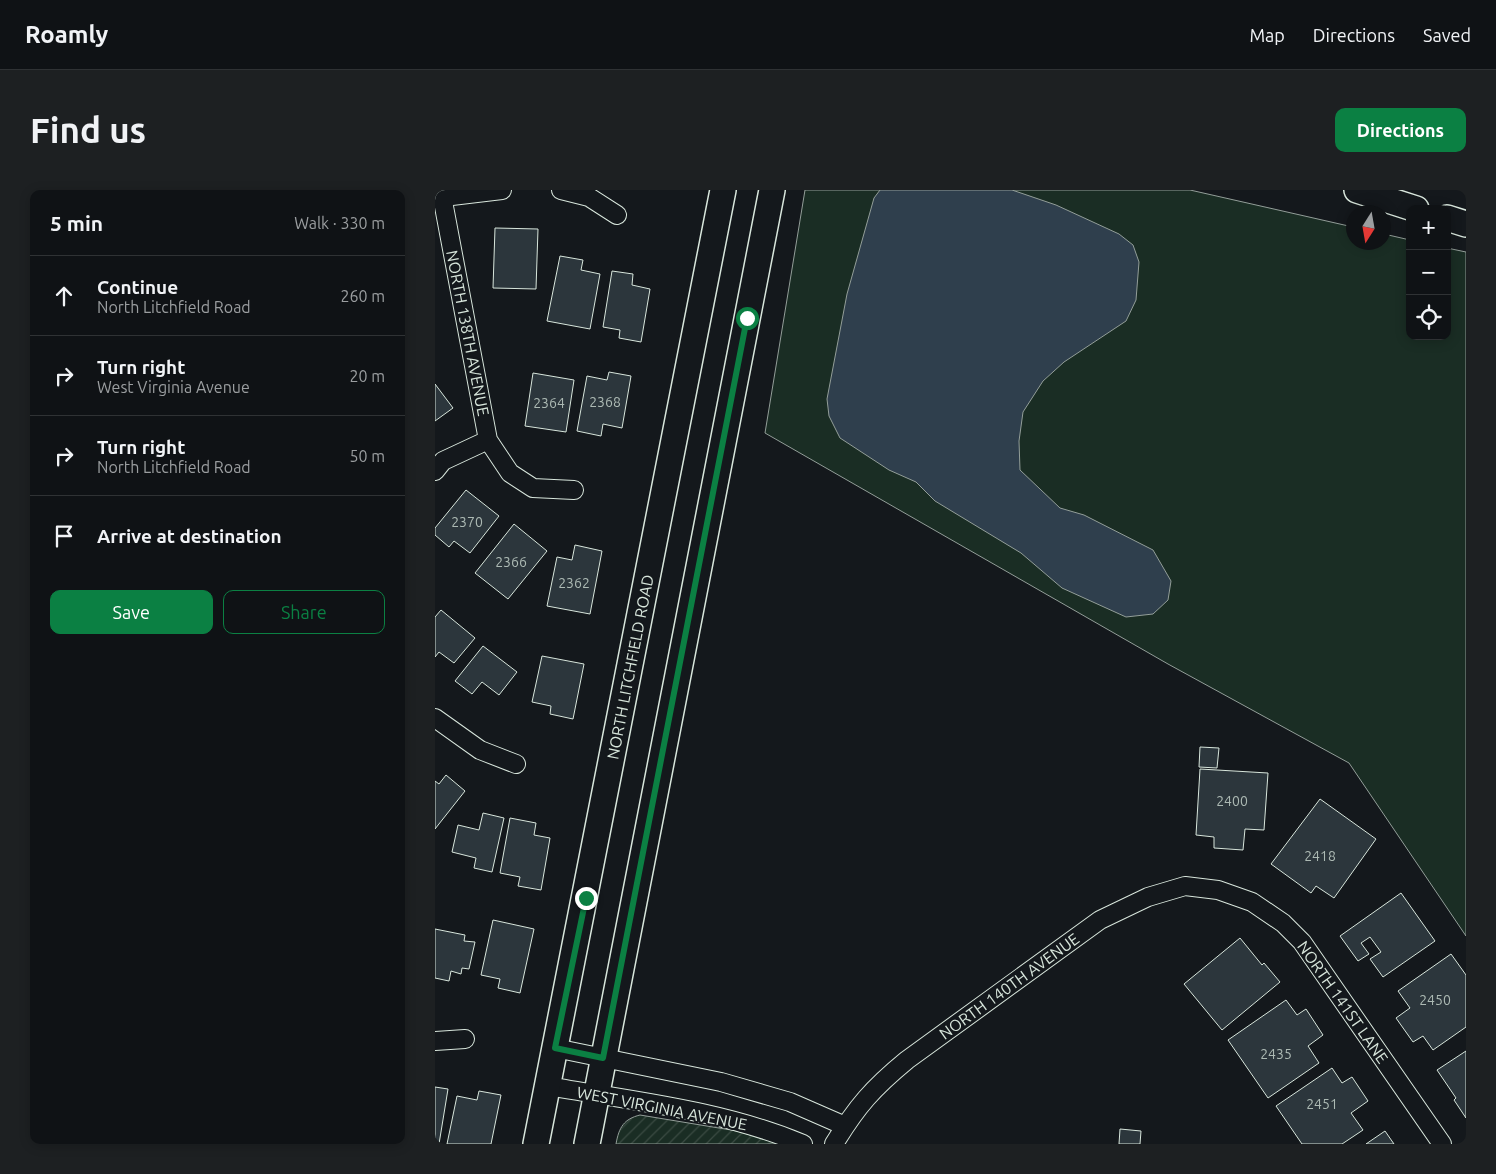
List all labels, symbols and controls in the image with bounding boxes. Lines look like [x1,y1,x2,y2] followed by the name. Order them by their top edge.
[25,21,108,48] text: Roamly
[1249,25,1285,45] text: Map
[1313,25,1395,45] text: Directions
[1423,25,1471,45] text: Saved
[1335,108,1466,152] button: Directions
[30,110,146,150] text: Find us
[1346,205,1391,250] north arrow
[1406,205,1451,340] map controls
[1406,205,1451,250] button: +
[50,211,103,235] text: 5 min
[294,214,385,232] text: Walk · 330 m
[443,249,493,417] street label: NORTH 138TH AVENUE
[1406,250,1451,295] button: −
[97,276,178,298] text: Continue
[50,282,78,310] icon: ahead
[340,287,385,305] text: 260 m
[1406,295,1451,340] button: locate
[97,298,251,316] text: North Litchfield Road
[736,307,759,330] route start
[97,356,185,378] text: Turn right
[50,362,78,390] icon: right
[349,367,385,385] text: 20 m
[97,378,250,396] text: West Virginia Avenue
[589,394,621,410] house number: 2368
[533,395,565,411] house number: 2364
[97,436,185,458] text: Turn right
[50,442,78,470] icon: right
[349,447,385,465] text: 50 m
[97,458,251,476] text: North Litchfield Road
[451,514,483,530] house number: 2370
[50,522,78,550] icon: arrive
[97,525,282,547] text: Arrive at destination
[495,554,527,570] house number: 2366
[603,573,657,761] street label: NORTH LITCHFIELD ROAD
[558,575,590,591] house number: 2362
[50,590,213,634] button: Save
[223,590,385,634] button: Share
[1216,793,1248,809] house number: 2400
[1304,848,1336,864] house number: 2418
[575,887,598,910] route end
[936,929,1082,1043] street label: NORTH 140TH AVENUE
[1294,937,1392,1067] street label: NORTH 141ST LANE
[1419,992,1451,1008] house number: 2450
[1260,1046,1292,1062] house number: 2435
[575,1083,749,1133] street label: WEST VIRGINIA AVENUE
[1306,1096,1338,1112] house number: 2451

